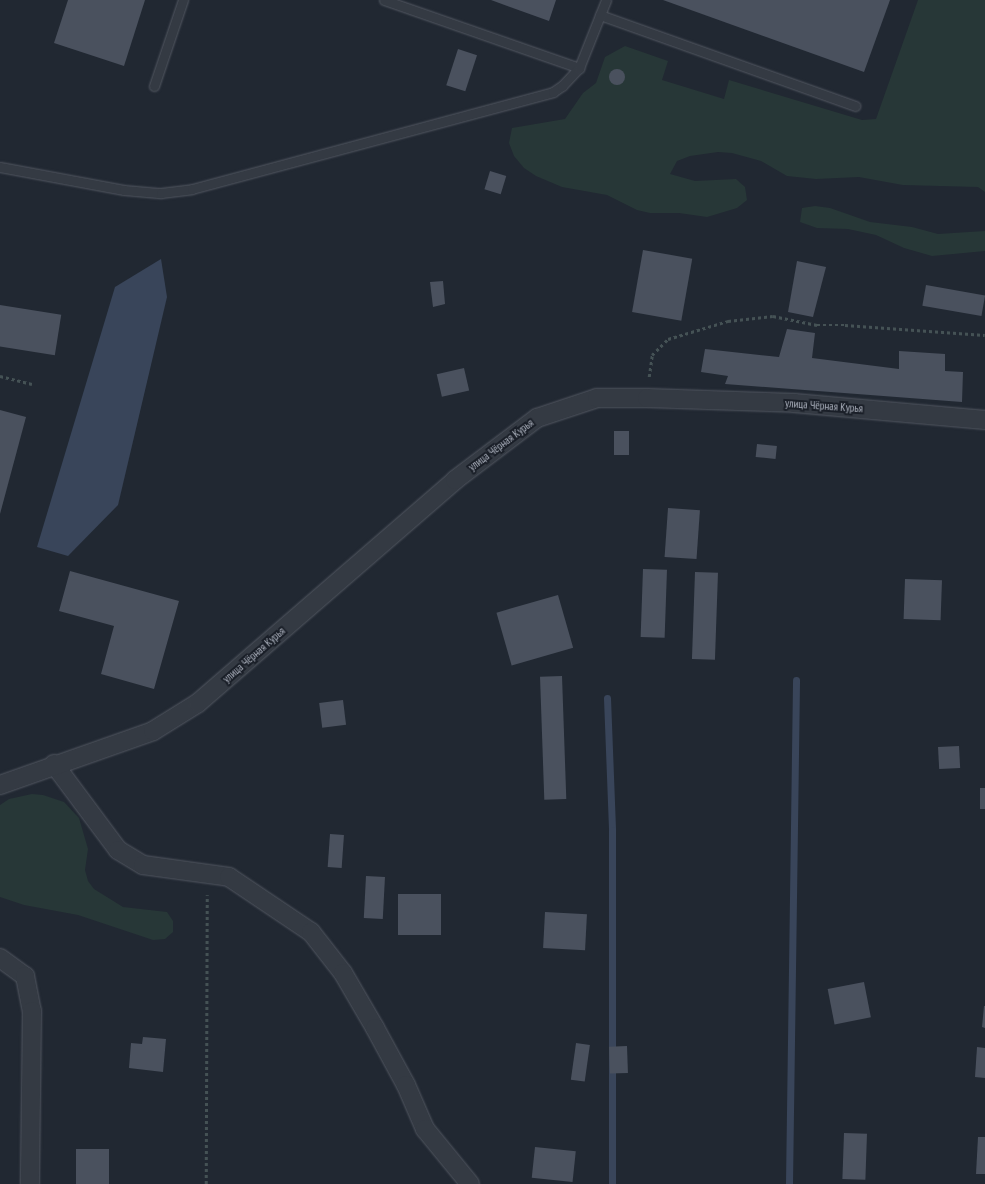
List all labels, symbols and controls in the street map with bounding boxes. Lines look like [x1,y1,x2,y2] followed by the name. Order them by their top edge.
[785,397,863,415] street label: улица Чёрная Курья
[466,416,536,474] street label: улица Чёрная Курья
[220,624,288,686] street label: улица Чёрная Курья

